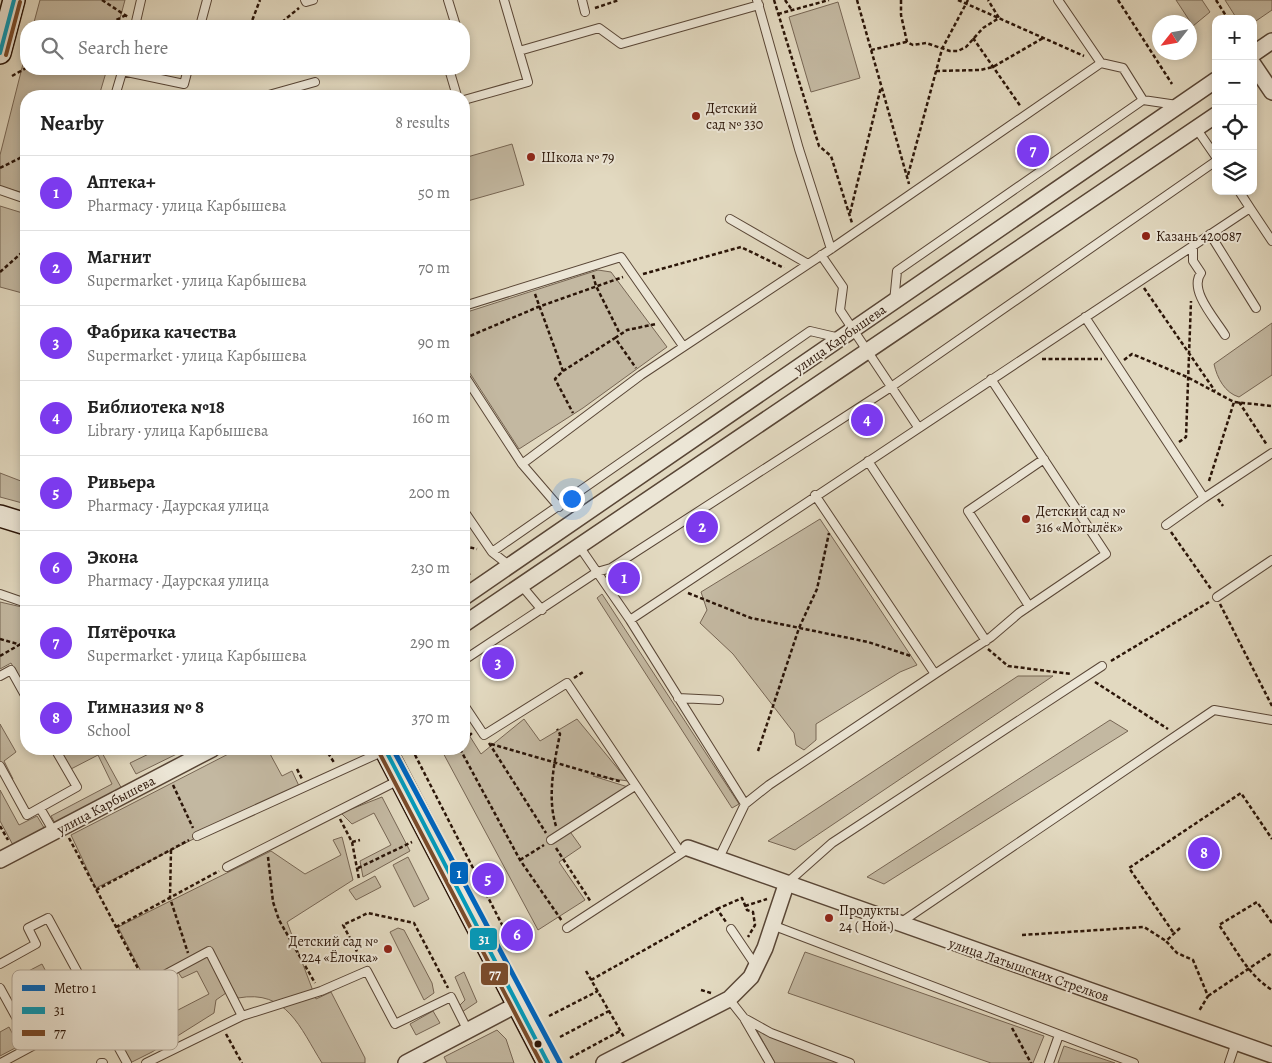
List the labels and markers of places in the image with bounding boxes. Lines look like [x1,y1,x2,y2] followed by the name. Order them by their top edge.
[706,99,763,134] place label: Детский сад № 330
[690,110,702,122] marker: Детский сад № 330
[1017,132,1049,170] pin: 7
[541,148,614,167] place label: Школа № 79
[525,151,537,163] marker: Школа № 79
[1156,227,1241,246] place label: Казань 420087
[1140,230,1152,242] marker: Казань 420087
[851,401,883,439] pin: 4
[1036,502,1125,537] place label: Детский сад № 316 «Мотылёк»
[686,508,718,546] pin: 2
[1020,513,1032,525] marker: Детский сад № 316 «Мотылёк»
[608,559,640,597] pin: 1
[482,644,514,682] pin: 3
[1188,834,1220,872] pin: 8
[472,860,504,898] pin: 5
[839,901,899,936] place label: Продукты 24 ( Ной )
[823,912,835,924] marker: Продукты 24 ( Ной )
[501,916,533,954] pin: 6
[289,932,378,967] place label: Детский сад № 224 «Ёлочка»
[382,943,394,955] marker: Детский сад № 224 «Ёлочка»
[533,1039,543,1049] unlabelled marker

